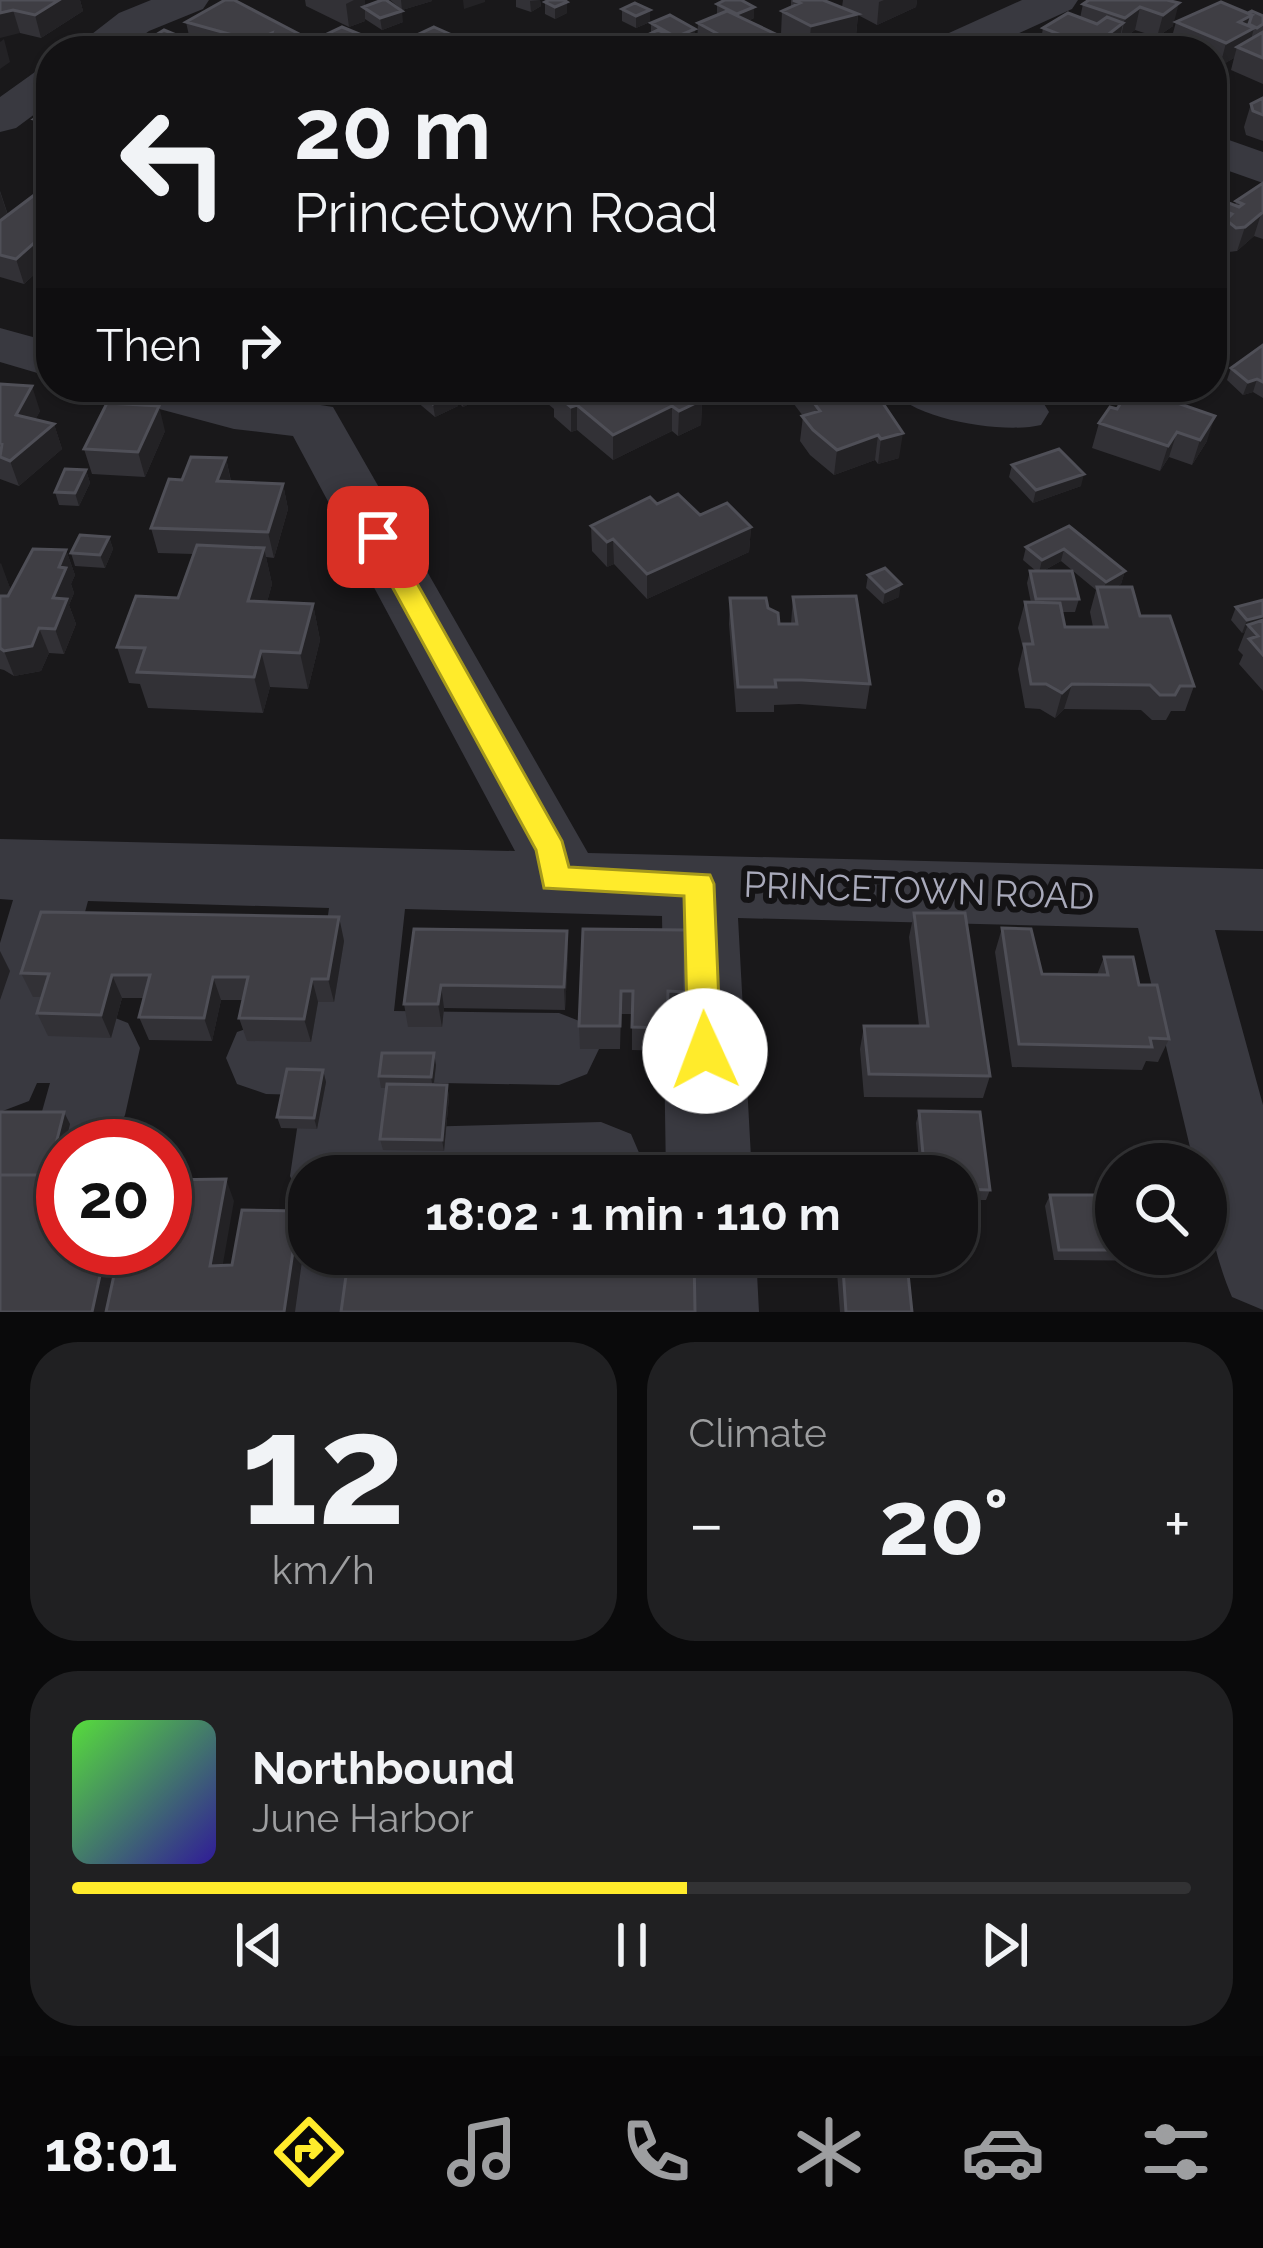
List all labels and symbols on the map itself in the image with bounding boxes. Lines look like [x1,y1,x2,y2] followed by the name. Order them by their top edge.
[327,486,429,588] pin
[743,863,1095,917] street label: PRINCETOWN ROAD
[642,988,768,1114] position arrow
[36,1119,192,1275] speed limit sign: 20

